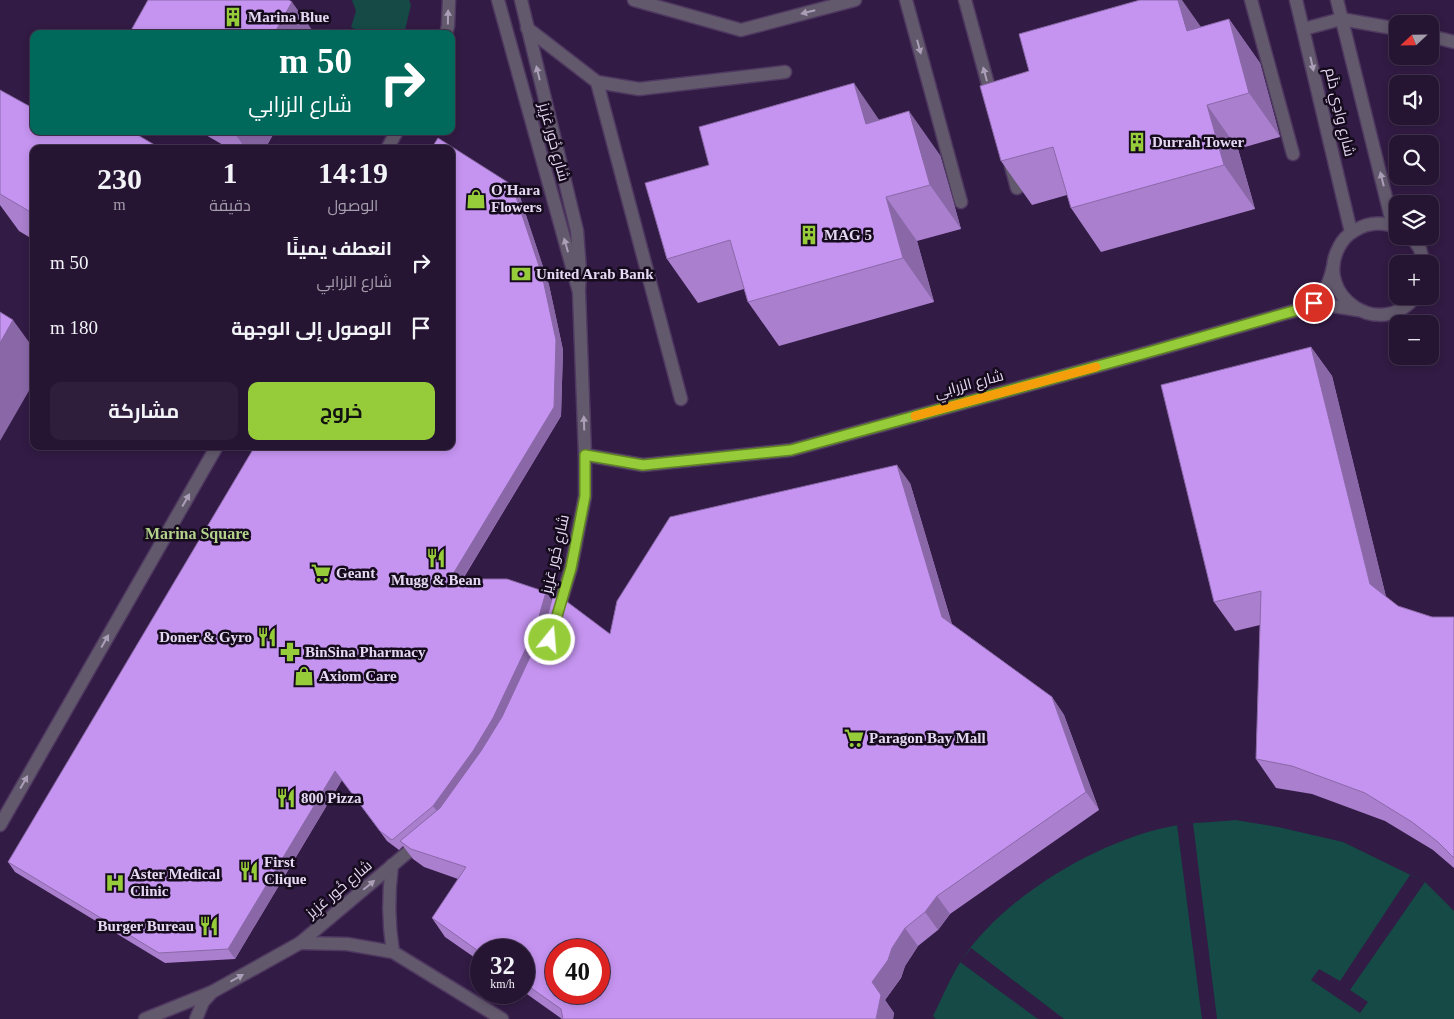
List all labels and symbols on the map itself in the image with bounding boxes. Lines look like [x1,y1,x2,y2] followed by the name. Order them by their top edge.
[222,6,244,28] building icon: Marina Blue
[248,9,330,25] place label: Marina Blue
[445,9,453,25] one-way arrow
[800,9,815,17] one-way arrow
[1389,15,1439,65] north arrow
[915,40,923,55] one-way arrow
[1308,57,1316,72] one-way arrow
[534,66,542,81] one-way arrow
[981,66,989,81] one-way arrow
[1318,66,1358,159] street label: شارع وادِي دَلَم
[533,100,573,184] street label: شارع خُور عَزِيز
[1126,131,1148,153] building icon: Durrah Tower
[1152,134,1244,150] place label: Durrah Tower
[1377,171,1385,186] one-way arrow
[491,182,542,215] place label: O'Hara Flowers
[465,188,487,210] shop icon: O'Hara Flowers
[798,224,820,246] building icon: MAG 5
[824,227,872,243] place label: MAG 5
[561,238,569,253] one-way arrow
[510,263,532,285] bank icon: United Arab Bank
[536,266,654,282] place label: United Arab Bank
[1293,282,1335,324] pin
[933,367,1006,405] street label: شارع الزرابي
[580,415,588,431] one-way arrow
[181,494,190,507] one-way arrow
[537,513,575,597] street label: شارع خُور عَزِيز
[145,525,249,543] district label: Marina Square
[425,547,447,569] restaurant icon: Mugg & Bean
[310,562,332,584] supermarket icon: Geant
[336,565,375,581] place label: Geant
[391,572,482,588] place label: Mugg & Bean
[523,613,575,665] position arrow
[256,626,278,648] restaurant icon: Doner & Gyro
[159,629,252,645] place label: Doner & Gyro
[101,634,109,649] one-way arrow
[279,641,301,663] pharmacy icon: BinSina Pharmacy
[305,644,426,660] place label: BinSina Pharmacy
[293,665,315,687] shop icon: Axiom Care
[319,668,397,684] place label: Axiom Care
[843,727,865,749] supermarket icon: Paragon Bay Mall
[869,730,986,746] place label: Paragon Bay Mall
[20,776,29,789] one-way arrow
[275,787,297,809] restaurant icon: 800 Pizza
[301,790,362,806] place label: 800 Pizza
[264,854,307,887] place label: First Clique
[302,856,377,924] street label: شارع خُور عَزِيز
[238,860,260,882] restaurant icon: First Clique
[130,866,220,899] place label: Aster Medical Clinic
[104,872,126,894] hospital icon: Aster Medical Clinic
[362,879,375,890] one-way arrow
[198,915,220,937] restaurant icon: Burger Bureau
[97,918,194,934] place label: Burger Bureau
[545,939,610,1004] speed limit sign: 40
[230,974,244,982] one-way arrow

